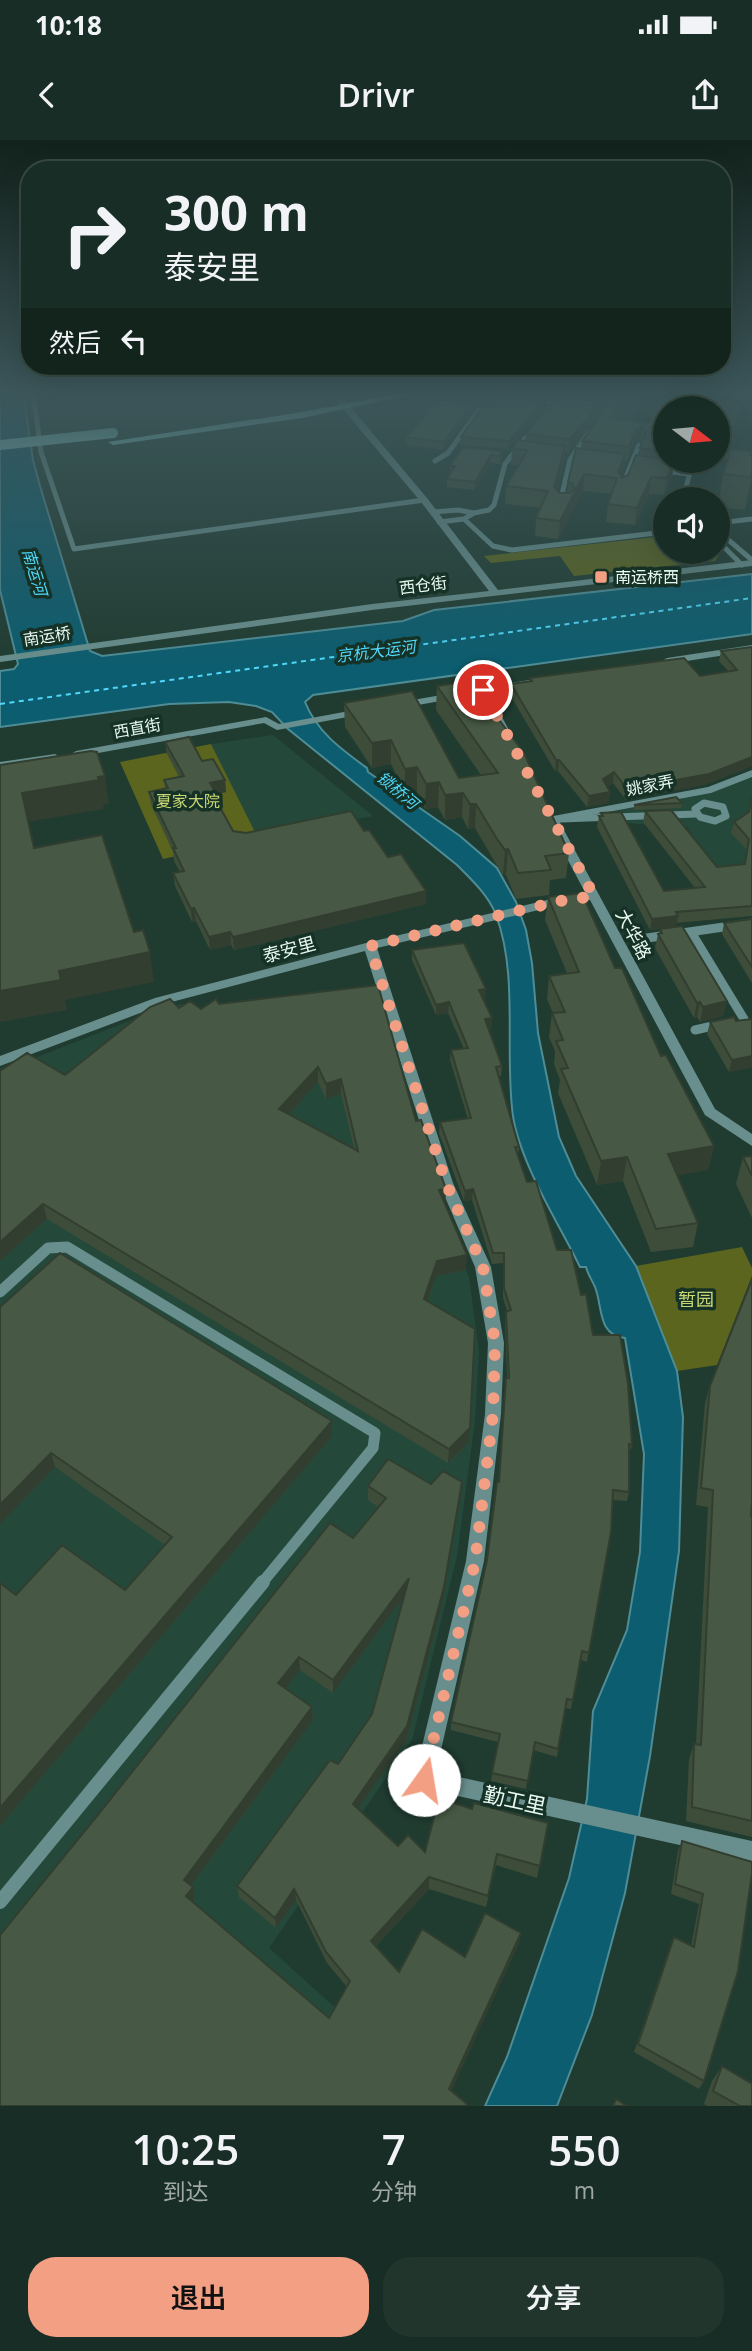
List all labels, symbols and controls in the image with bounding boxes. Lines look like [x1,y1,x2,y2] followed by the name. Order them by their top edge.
[35,7,102,43] text: 10:18
[337,73,415,116] text: Drivr
[28,76,66,114] icon: back
[686,76,724,114] icon: share
[164,179,309,245] text: 300 m
[49,189,140,280] icon: right
[164,245,260,288] text: 泰安里
[115,322,153,360] icon: left
[49,324,101,360] text: 然后
[653,396,730,472] north arrow
[653,396,730,564] map controls
[653,487,730,564] button: sound
[17,546,53,601] water label: 南运河
[615,566,679,588] place label: 南运桥西
[593,569,609,585] marker: 南运桥西
[398,571,448,599] street label: 西仓街
[22,621,72,651] street label: 南运桥
[335,635,420,667] water label: 京杭大运河
[453,660,513,720] pin
[464,671,502,709] icon: arrive
[111,713,163,743] street label: 西直街
[373,766,426,816] water label: 锁桥河
[624,770,676,800] street label: 姚家弄
[156,790,220,812] park label: 夏家大院
[611,905,657,963] street label: 大华路
[260,930,318,968] street label: 泰安里
[678,1287,714,1311] park label: 暂园
[387,1743,461,1817] position arrow
[481,1780,549,1820] street label: 勤工里
[132,2120,239,2177] text: 10:25
[382,2120,406,2177] text: 7
[548,2121,620,2178] text: 550
[574,2174,595,2206] text: m
[162,2175,208,2207] text: 到达
[371,2175,417,2207] text: 分钟
[28,2257,369,2337] button: 退出
[383,2257,724,2337] button: 分享

